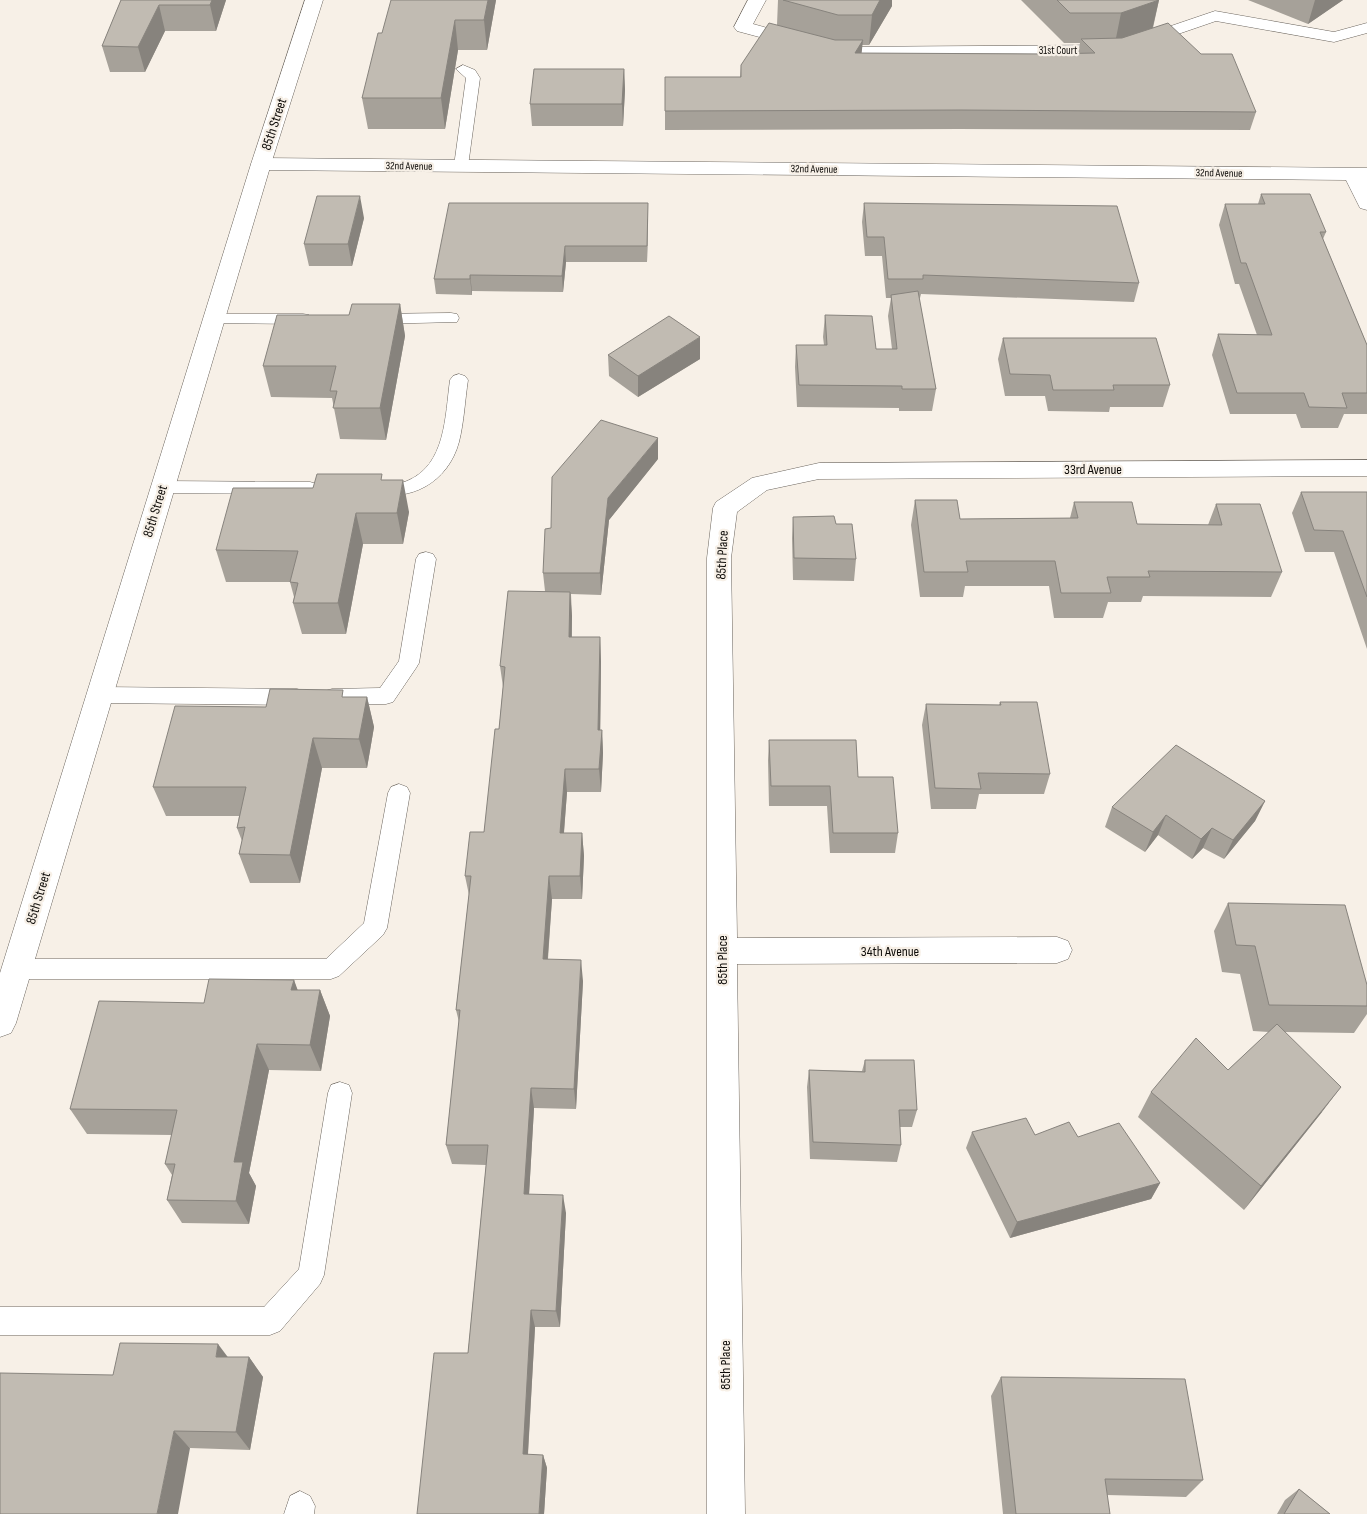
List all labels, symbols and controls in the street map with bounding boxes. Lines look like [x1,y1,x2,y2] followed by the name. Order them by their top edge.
[1039,44,1078,57] street label: 31st Court
[258,96,290,152] street label: 85th Street
[385,159,433,173] street label: 32nd Avenue
[790,162,838,176] street label: 32nd Avenue
[1195,166,1243,180] street label: 32nd Avenue
[1064,461,1122,478] street label: 33rd Avenue
[139,483,171,539] street label: 85th Street
[712,530,732,580] street label: 85th Place
[22,870,54,926] street label: 85th Street
[714,935,731,985] street label: 85th Place
[861,943,919,960] street label: 34th Avenue
[717,1340,734,1390] street label: 85th Place

